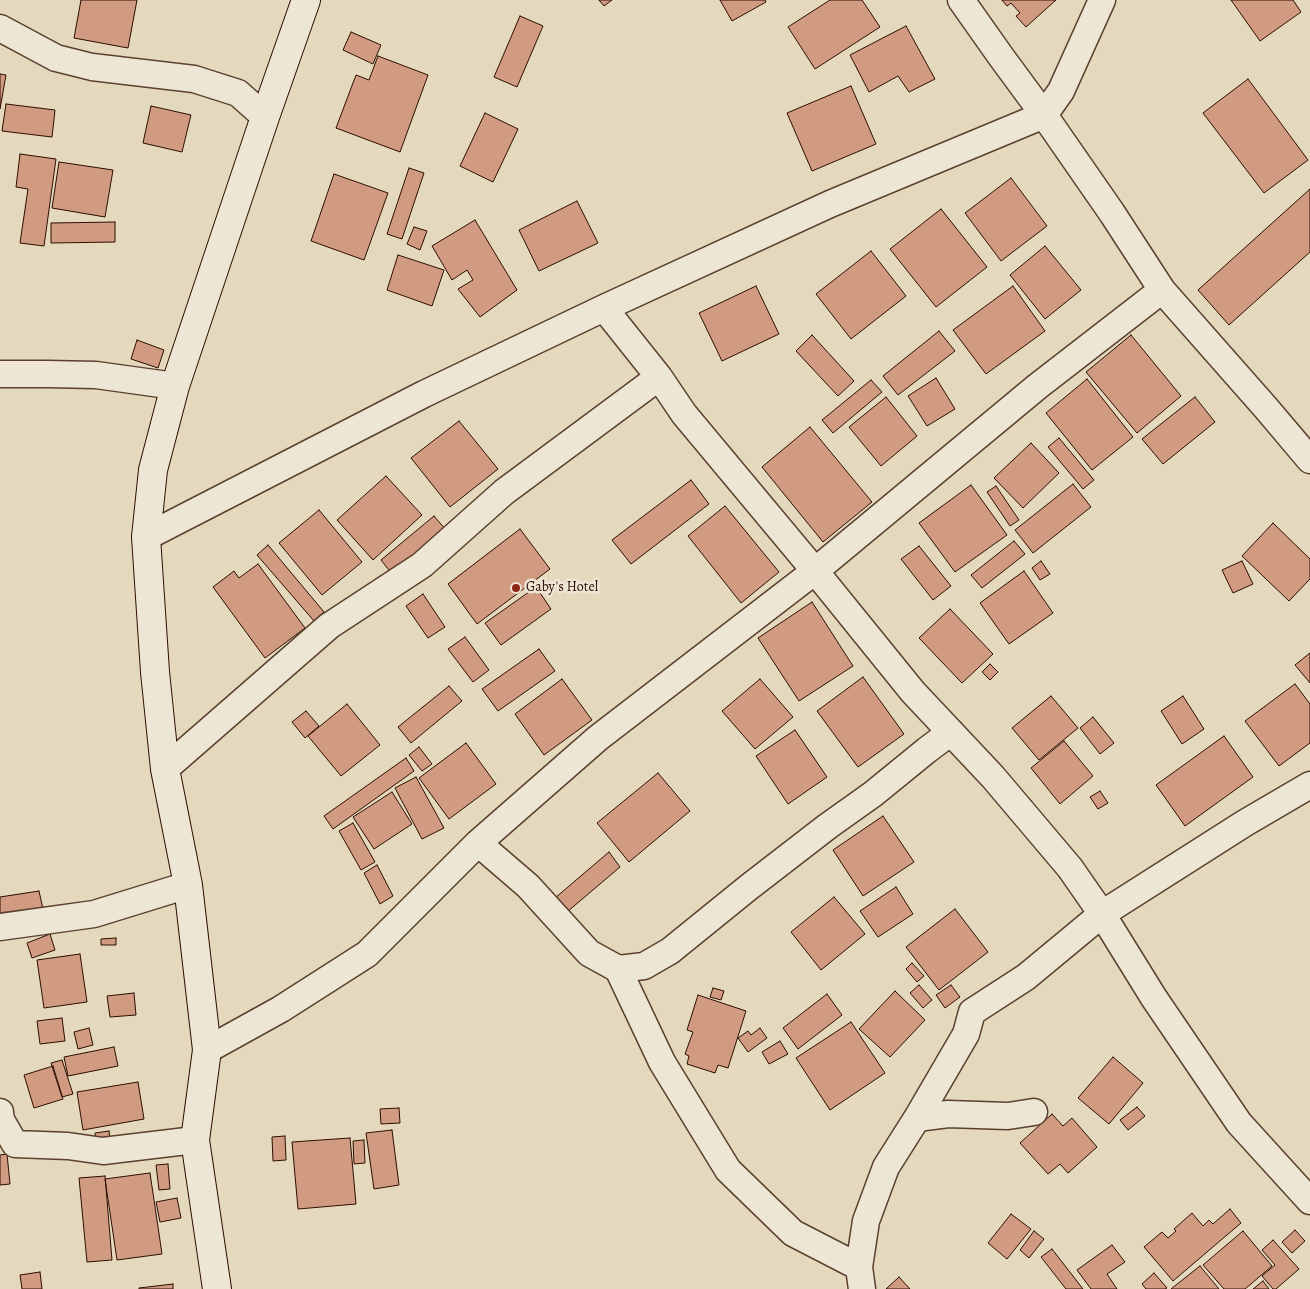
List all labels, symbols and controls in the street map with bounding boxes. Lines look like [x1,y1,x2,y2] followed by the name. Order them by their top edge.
[526,580,598,596] place label: Gaby's Hotel
[510,582,522,594] marker: Gaby's Hotel

